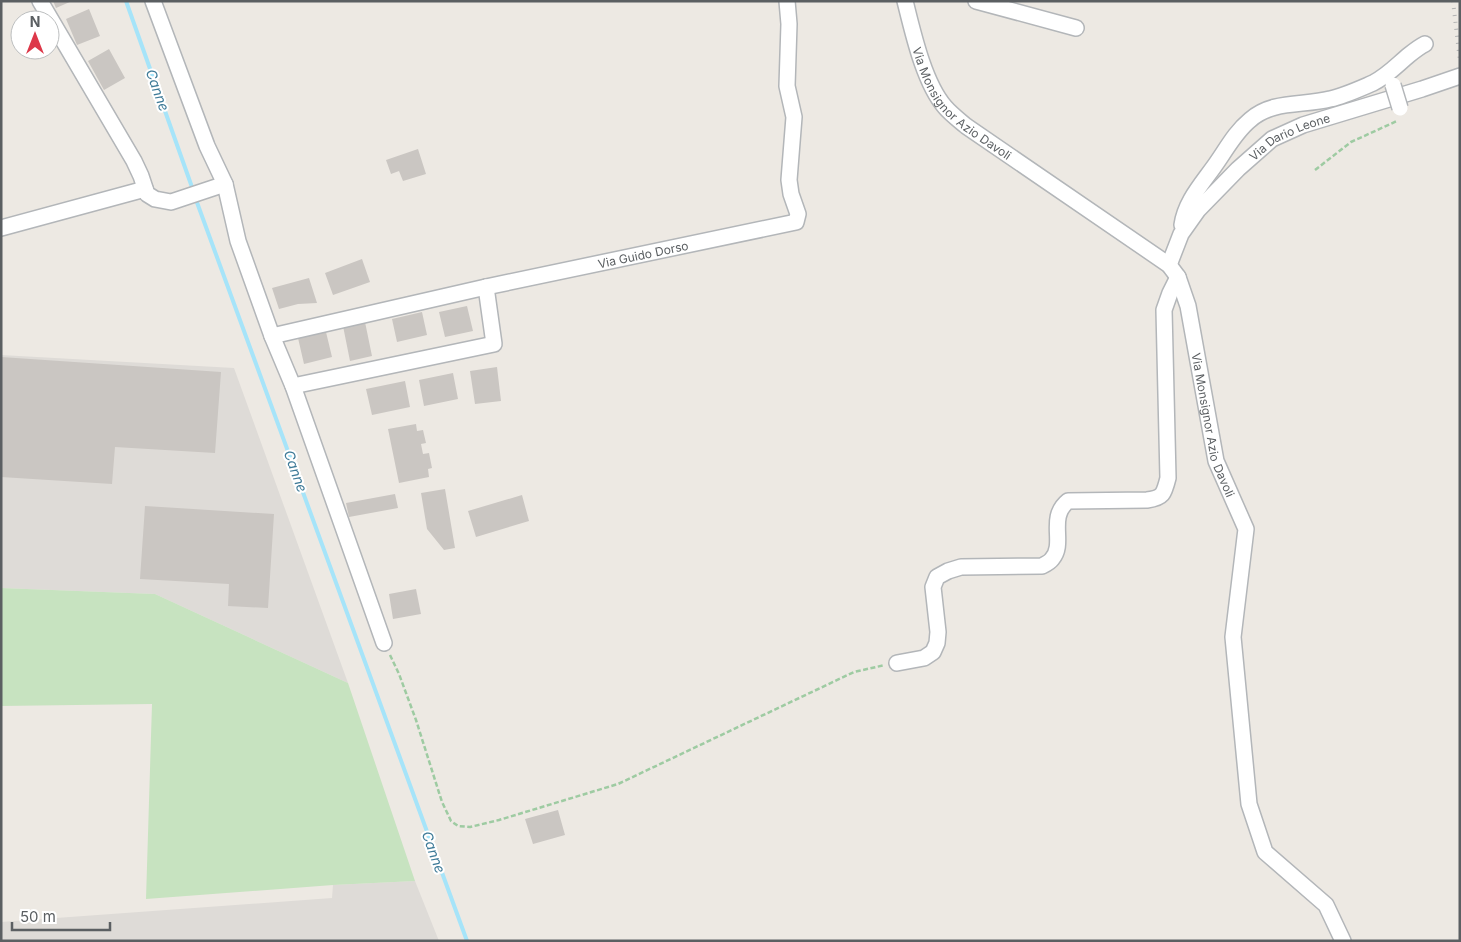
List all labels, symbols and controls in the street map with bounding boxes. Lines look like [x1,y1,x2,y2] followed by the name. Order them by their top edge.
[10,10,60,60] north arrow
[30,13,40,30] text: N
[910,45,1015,163] street label: Via Monsignor Azio Davoli
[143,67,173,113] water label: Canne
[1246,110,1332,163] street label: Via Dario Leone
[596,237,690,271] street label: Via Guido Dorso
[1189,351,1238,499] street label: Via Monsignor Azio Davoli
[281,448,311,494] water label: Canne
[419,829,449,875] water label: Canne
[12,900,110,932] scale bar
[20,907,56,926] text: 50 m

